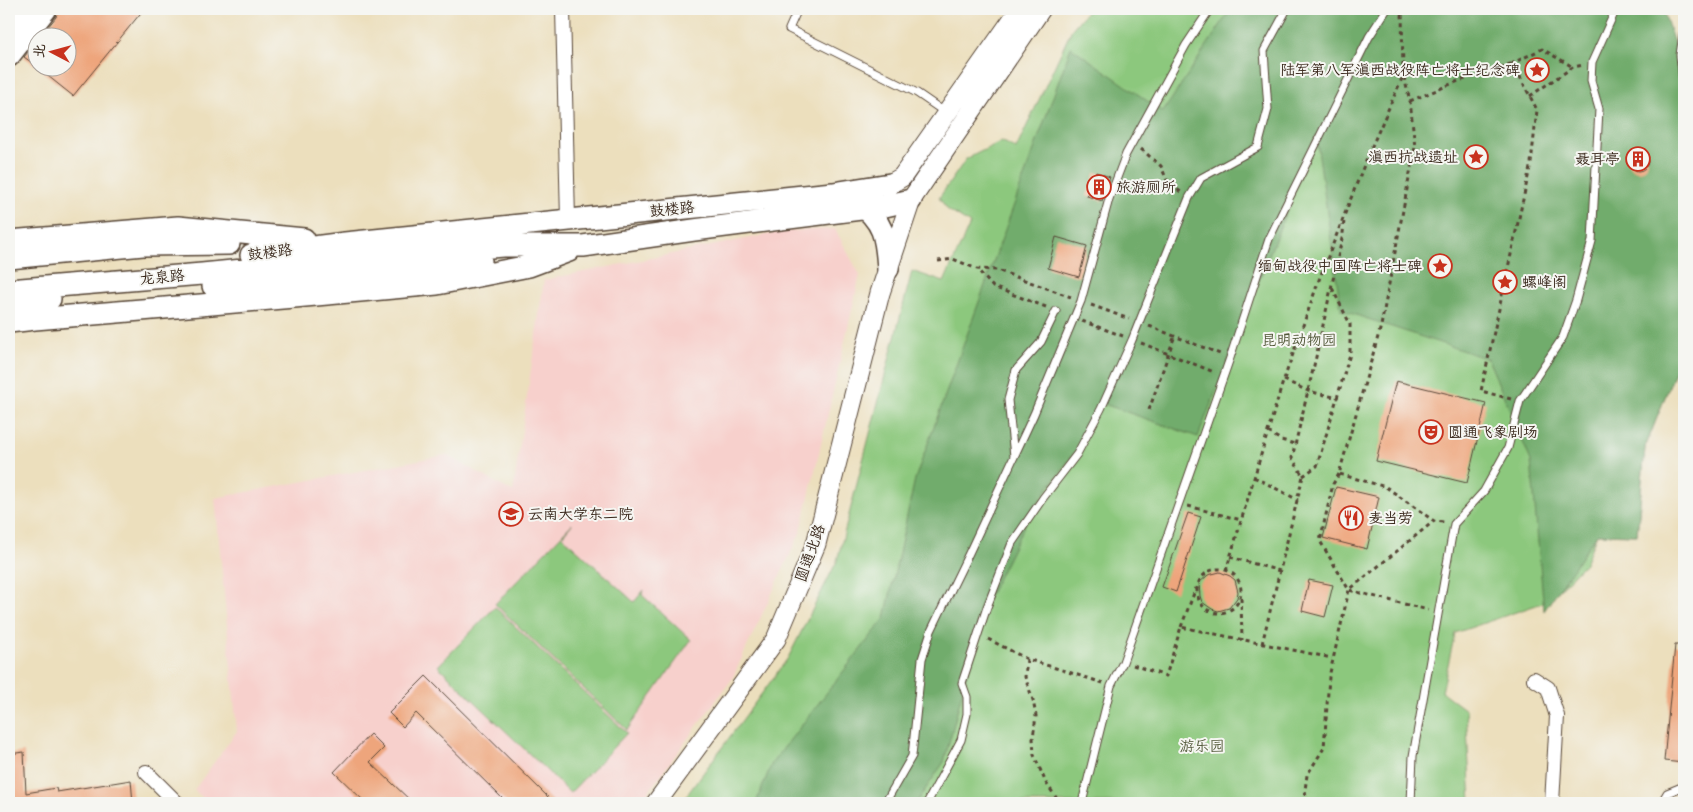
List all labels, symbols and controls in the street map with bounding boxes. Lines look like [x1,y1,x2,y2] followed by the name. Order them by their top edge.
[28,28,78,78] north arrow
[28,43,49,59] text: 北
[1524,57,1550,83] place icon: 陆军第八军滇西战役阵亡将士纪念碑
[1280,59,1520,80] place label: 陆军第八军滇西战役阵亡将士纪念碑
[1463,144,1489,170] place icon: 滇西抗战遗址
[1368,146,1458,167] place label: 滇西抗战遗址
[1625,146,1651,172] building icon: 聂耳亭
[1575,148,1620,169] place label: 聂耳亭
[1086,174,1112,200] building icon: 旅游厕所
[1116,176,1176,197] place label: 旅游厕所
[648,196,695,221] street label: 鼓楼路
[246,238,294,265] street label: 鼓楼路
[1427,253,1453,279] place icon: 缅甸战役中国阵亡将士碑
[1257,255,1422,276] place label: 缅甸战役中国阵亡将士碑
[139,264,185,289] street label: 龙泉路
[1492,269,1518,295] place icon: 螺峰阁
[1522,271,1567,292] place label: 螺峰阁
[1261,329,1337,350] park label: 昆明动物园
[1418,419,1444,445] theatre icon: 圆通飞象剧场
[1448,421,1538,442] place label: 圆通飞象剧场
[498,501,524,527] school or university icon: 云南大学东二院
[528,503,633,524] place label: 云南大学东二院
[1338,505,1364,531] restaurant icon: 麦当劳
[1368,507,1413,528] place label: 麦当劳
[789,521,830,585] street label: 圆通北路
[1179,735,1225,756] park label: 游乐园

